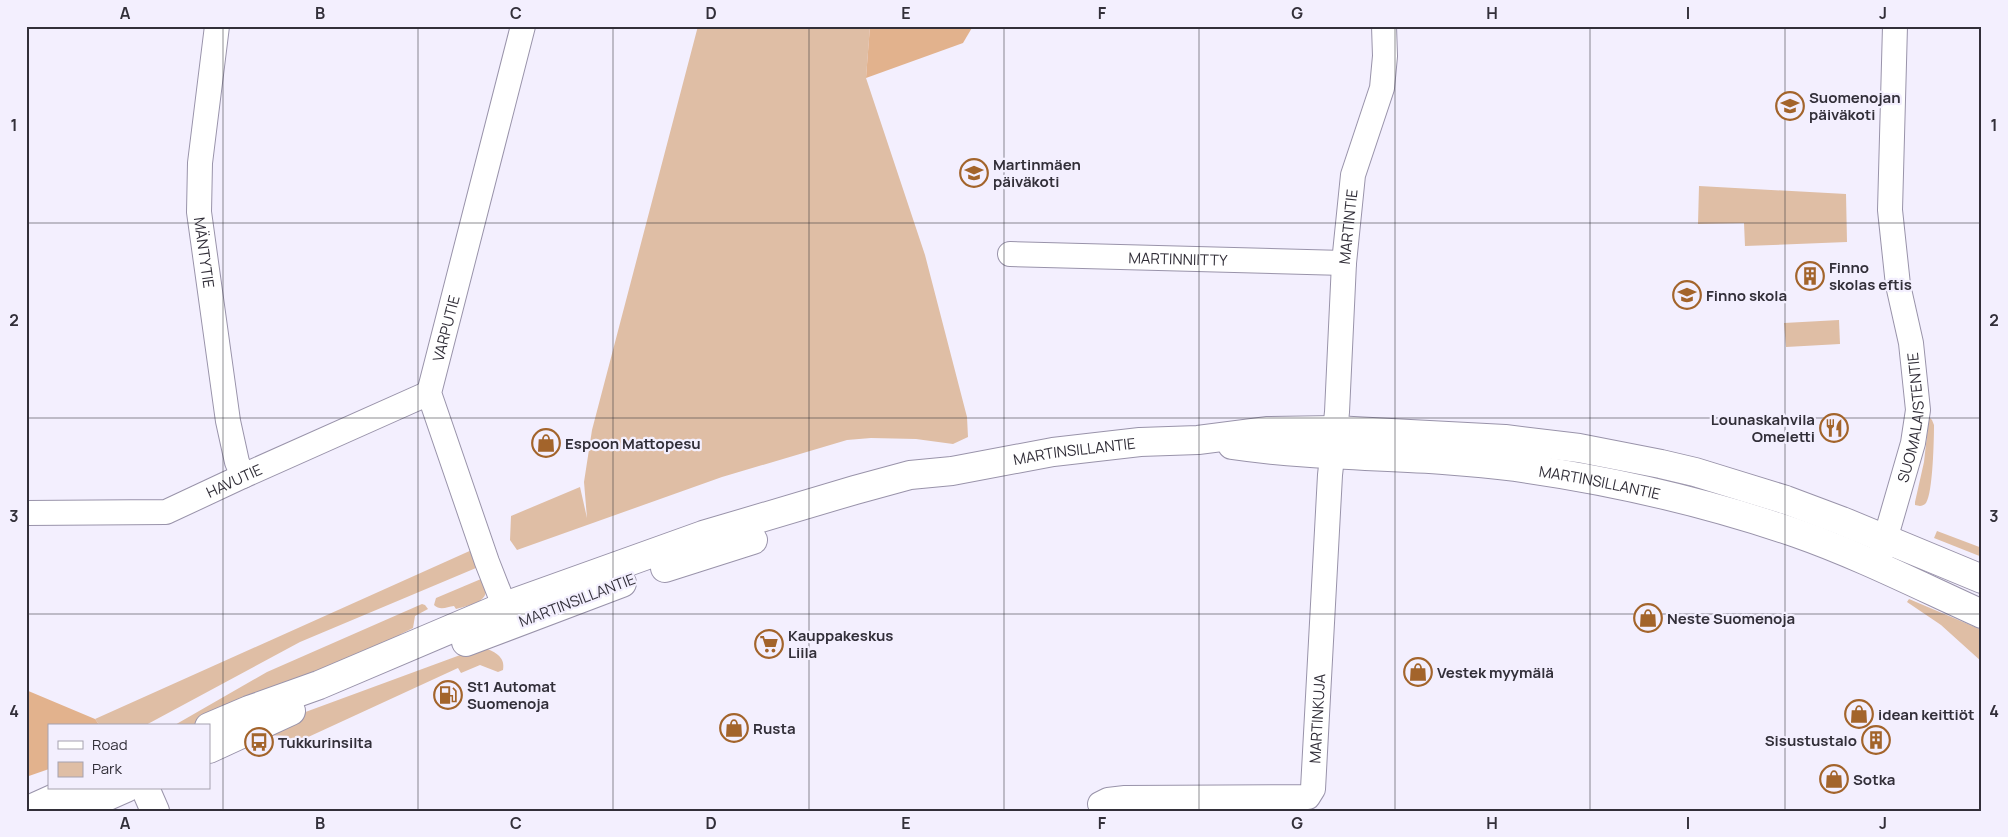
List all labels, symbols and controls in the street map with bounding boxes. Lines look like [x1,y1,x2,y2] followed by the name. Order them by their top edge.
[120,2,131,24] text: A
[315,2,325,24] text: B
[510,2,522,24] text: C
[705,2,717,24] text: D
[901,2,911,24] text: E
[1098,2,1107,24] text: F
[1291,2,1303,24] text: G
[1486,2,1498,24] text: H
[1686,2,1690,24] text: I
[1879,2,1887,24] text: J
[1809,87,1901,125] place label: Suomenojan päiväkoti
[1775,91,1805,121] school or university icon: Suomenojan päiväkoti
[10,114,18,136] text: 1
[1990,114,1998,136] text: 1
[993,154,1081,192] place label: Martinmäen päiväkoti
[959,158,989,188] school or university icon: Martinmäen päiväkoti
[1333,188,1362,265] street label: MARTINTIE
[189,216,220,289] street label: MÄNTYTIE
[1128,247,1228,270] street label: MARTINNIITTY
[1829,257,1912,295] place label: Finno skolas eftis
[1795,261,1825,291] building icon: Finno skolas eftis
[1672,280,1702,310] school or university icon: Finno skola
[1706,285,1787,306] place label: Finno skola
[427,293,464,364] street label: VARPUTIE
[9,309,19,331] text: 2
[1989,309,1999,331] text: 2
[1892,352,1928,485] street label: SUOMALAISTENTIE
[1711,409,1815,447] place label: Lounaskahvila Omeletti
[1819,413,1849,443] restaurant icon: Lounaskahvila Omeletti
[531,428,561,458] shop icon: Espoon Mattopesu
[1011,432,1137,470] street label: MARTINSILLANTIE
[565,433,701,454] place label: Espoon Mattopesu
[203,458,265,502] street label: HAVUTIE
[1538,460,1663,504] street label: MARTINSILLANTIE
[9,505,19,527] text: 3
[1989,505,1999,527] text: 3
[516,568,638,632] street label: MARTINSILLANTIE
[1633,603,1663,633] shop icon: Neste Suomenoja
[1667,608,1795,629] place label: Neste Suomenoja
[788,625,894,663] place label: Kauppakeskus Liila
[754,629,784,659] supermarket icon: Kauppakeskus Liila
[1403,657,1433,687] shop icon: Vestek myymälä
[1437,662,1554,683] place label: Vestek myymälä
[1304,673,1330,764] street label: MARTINKUJA
[467,676,556,714] place label: St1 Automat Suomenoja
[433,680,463,710] fuel station icon: St1 Automat Suomenoja
[1844,699,1874,729] shop icon: idean keittiöt
[9,700,19,722] text: 4
[1989,700,1999,722] text: 4
[1878,704,1975,725] place label: idean keittiöt
[719,713,749,743] shop icon: Rusta
[753,718,796,739] place label: Rusta
[48,724,210,790] legend
[1861,725,1891,755] building icon: Sisustustalo
[244,727,274,757] bus stop icon: Tukkurinsilta
[1765,730,1857,751] place label: Sisustustalo
[278,732,373,753] place label: Tukkurinsilta
[92,734,128,755] text: Road
[92,758,122,779] text: Park
[1819,764,1849,794] shop icon: Sotka
[1853,769,1895,790] place label: Sotka
[120,812,131,834] text: A
[315,812,325,834] text: B
[510,812,522,834] text: C
[705,812,717,834] text: D
[901,812,911,834] text: E
[1098,812,1107,834] text: F
[1291,812,1303,834] text: G
[1486,812,1498,834] text: H
[1686,812,1690,834] text: I
[1879,812,1887,834] text: J

